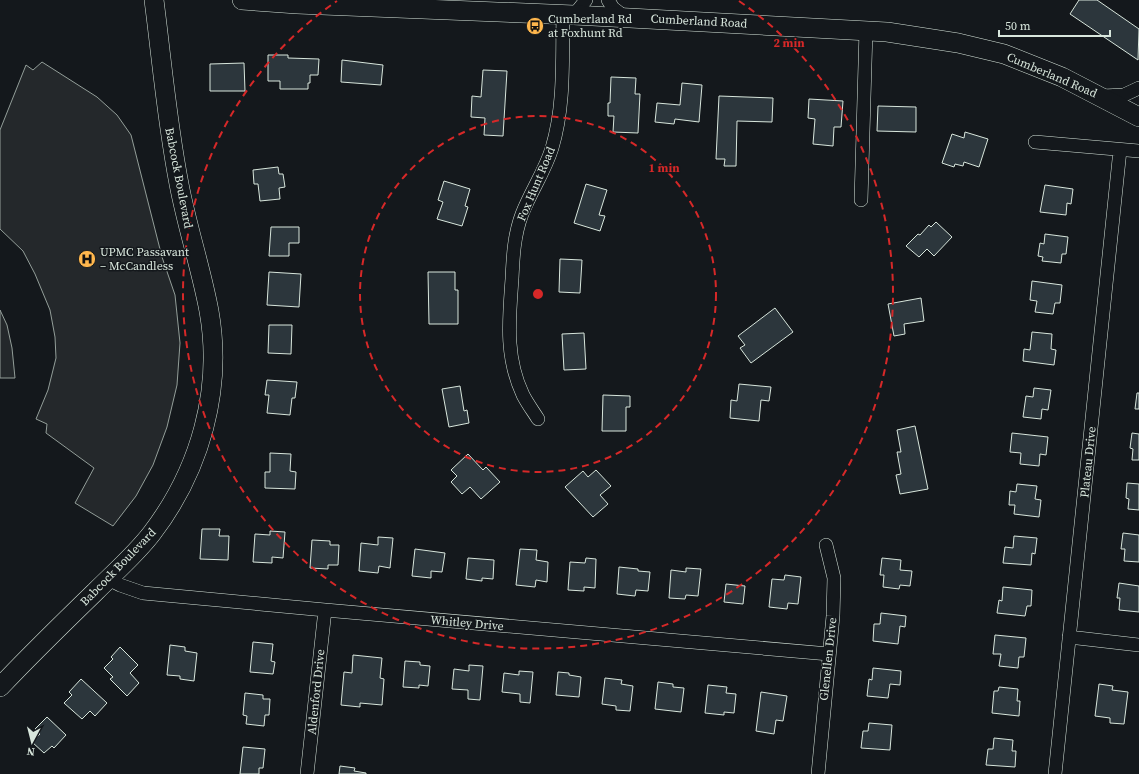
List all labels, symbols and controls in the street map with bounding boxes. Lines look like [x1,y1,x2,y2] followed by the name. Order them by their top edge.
[650,10,748,32] street label: Cumberland Road
[548,11,632,41] place label: Cumberland Rd at Foxhunt Rd
[999,12,1110,38] scale bar
[525,16,545,36] bus stop icon: Cumberland Rd at Foxhunt Rd
[1005,18,1031,34] text: 50 m
[773,35,805,51] text: 2 min
[1004,49,1100,101] street label: Cumberland Road
[161,126,197,230] street label: Babcock Boulevard
[513,144,559,224] street label: Fox Hunt Road
[648,160,680,176] text: 1 min
[100,244,189,274] place label: UPMC Passavant – McCandless
[77,249,97,269] hospital icon: UPMC Passavant – McCandless
[531,287,545,301] centre of rings
[1076,426,1100,498] street label: Plateau Drive
[77,524,159,609] street label: Babcock Boulevard
[430,612,504,634] street label: Whitley Drive
[816,617,840,701] street label: Glenellen Drive
[304,648,328,736] street label: Aldenford Drive
[12,722,52,762] north arrow
[26,743,36,759] text: N

